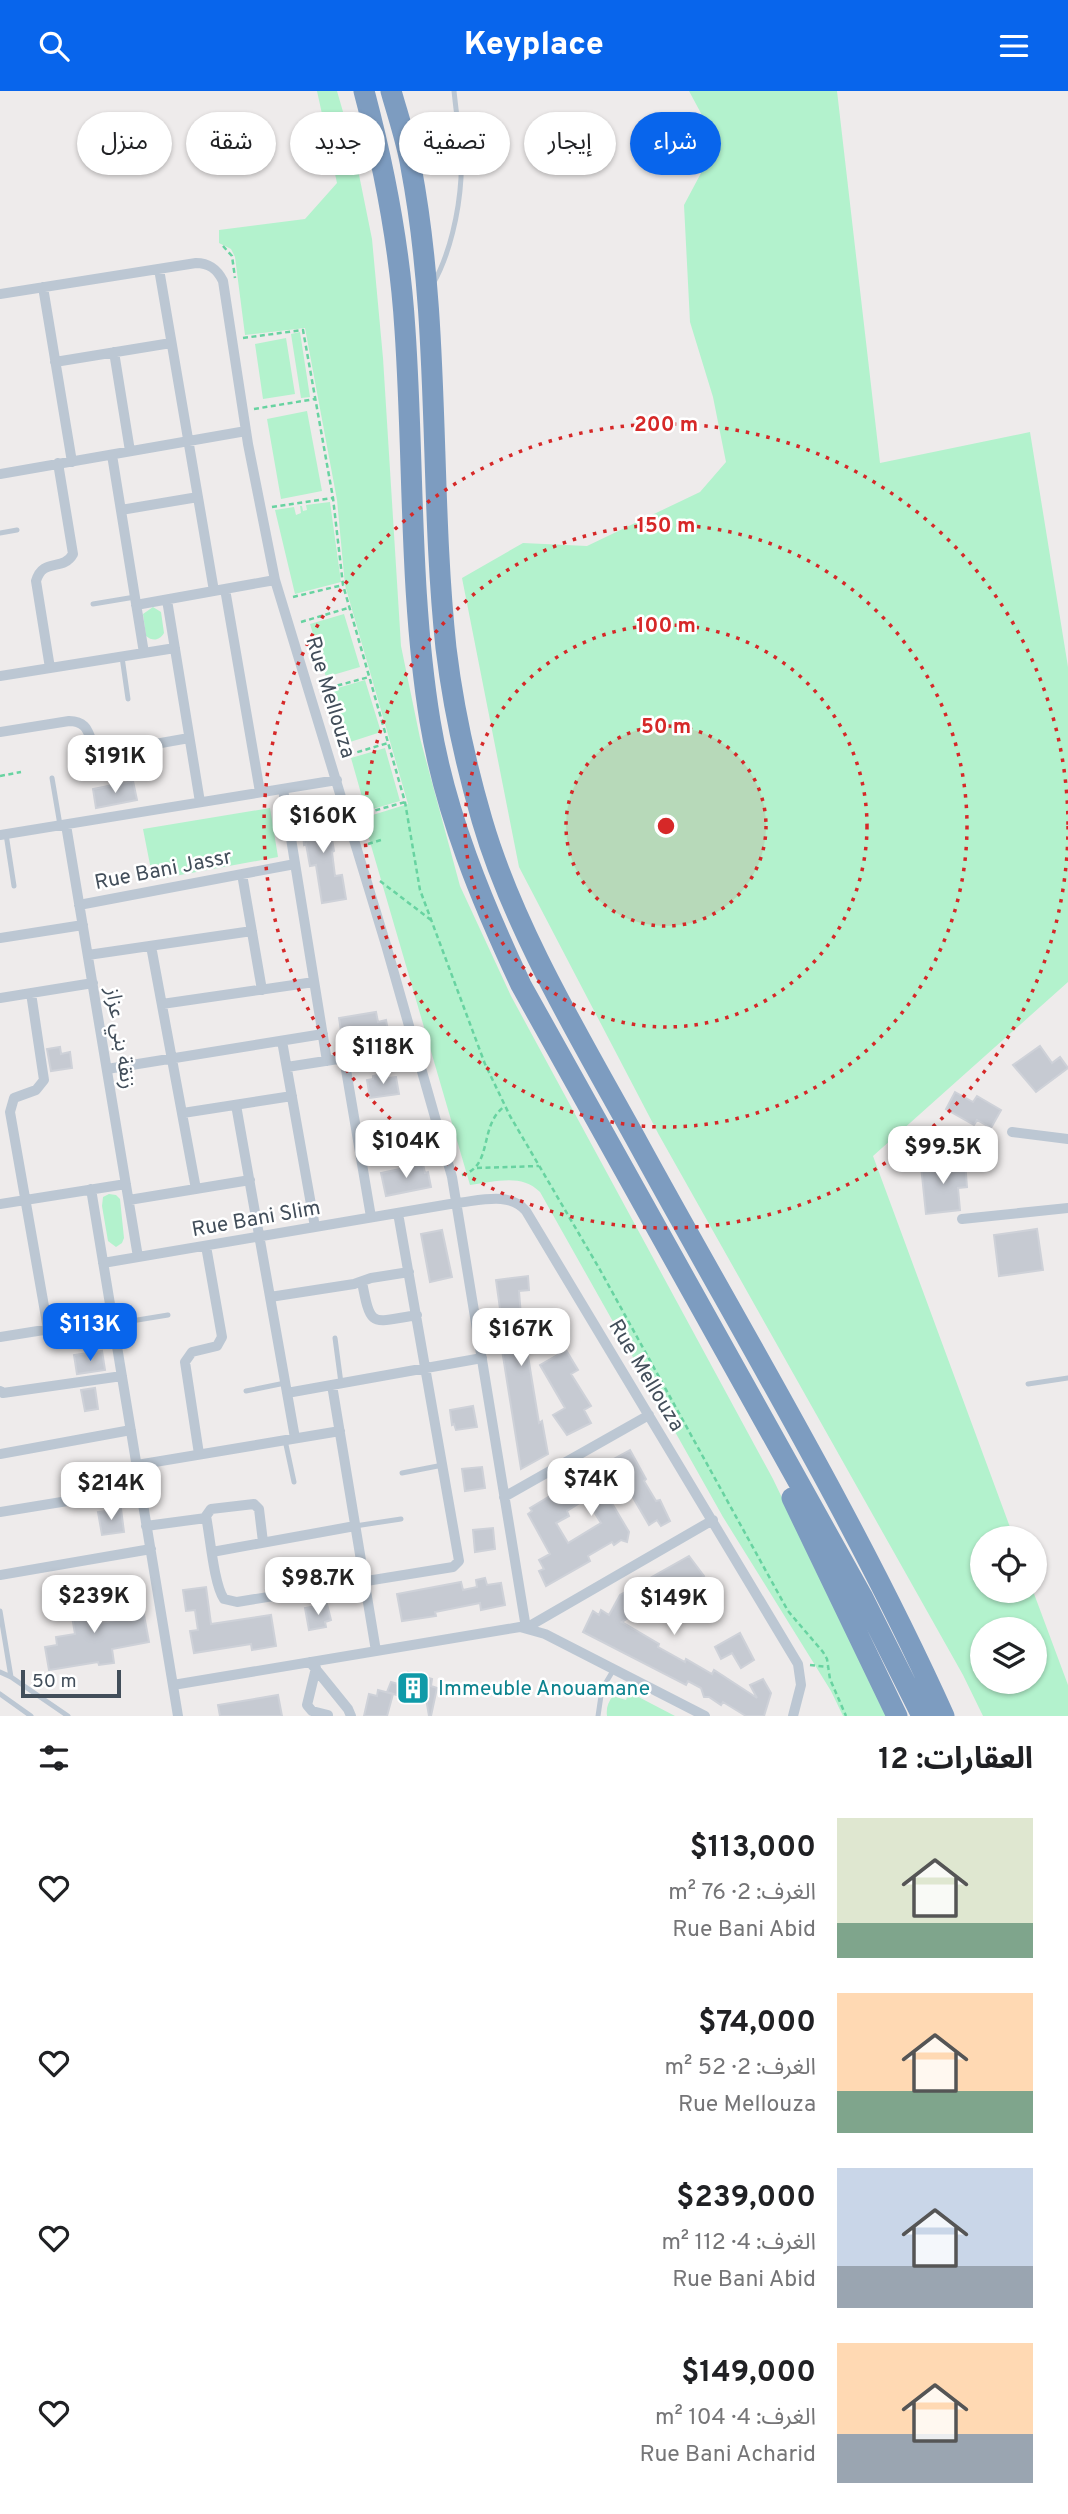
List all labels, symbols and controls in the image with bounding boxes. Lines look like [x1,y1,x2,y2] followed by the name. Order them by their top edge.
[464,26,604,66] text: Keyplace
[35,27,73,65] icon: search
[995,27,1033,65] icon: menu
[77,112,172,175] chip: منزل
[186,112,276,175] chip: شقة
[290,112,385,175] chip: جديد
[399,112,510,175] chip: تصفية
[524,112,616,175] chip: إيجار
[630,112,721,175] chip: شراء
[634,412,698,439] text: 200 m
[637,513,695,540] text: 150 m
[636,613,696,640] text: 100 m
[298,633,361,762] street label: Rue Mellouza
[641,714,691,741] text: 50 m
[66,735,164,795] pin: $191K
[84,743,146,772] text: $191K
[274,795,372,855] pin: $160K
[289,803,357,832] text: $160K
[654,814,678,838] centre of rings
[92,844,234,897] street label: Rue Bani Jassr
[97,984,141,1091] street label: زنقة بني عزاز
[334,1027,432,1086] pin: $118K
[352,1034,414,1063] text: $118K
[357,1121,455,1180] pin: $104K
[886,1127,1000,1186] pin: $99.5K
[371,1128,441,1157] text: $104K
[904,1134,982,1163] text: $99.5K
[190,1195,323,1244] street label: Rue Bani Slim
[41,1303,139,1363] pin: $113K
[472,1309,570,1368] pin: $167K
[59,1311,121,1340] text: $113K
[602,1315,690,1437] street label: Rue Mellouza
[488,1316,554,1345] text: $167K
[550,1459,632,1518] pin: $74K
[62,1463,160,1522] pin: $214K
[563,1466,619,1495] text: $74K
[77,1470,145,1499] text: $214K
[970,1526,1047,1694] map controls
[970,1526,1047,1603] button: locate
[261,1557,375,1617] pin: $98.7K
[281,1565,355,1594] text: $98.7K
[45,1575,143,1635] pin: $239K
[625,1577,723,1637] pin: $149K
[58,1583,130,1612] text: $239K
[640,1585,708,1614] text: $149K
[970,1617,1047,1694] button: layers
[21,1667,121,1699] scale bar
[394,1669,432,1707] building icon: Immeuble Anouamane
[32,1670,77,1694] text: 50 m
[438,1676,650,1703] place label: Immeuble Anouamane
[35,1739,73,1777] icon: filters
[878,1742,1033,1779] text: العقارات: 12
[690,1830,816,1867] text: $113,000
[893,1846,977,1930] icon: home
[35,1869,73,1907] icon: heart
[668,1879,816,1908] text: الغرف: 2 · 76 m²
[672,1916,816,1945] text: Rue Bani Abid
[698,2005,816,2042] text: $74,000
[893,2021,977,2105] icon: home
[35,2044,73,2082] icon: heart
[665,2054,816,2083] text: الغرف: 2 · 52 m²
[678,2091,816,2120] text: Rue Mellouza
[676,2180,816,2217] text: $239,000
[893,2196,977,2280] icon: home
[35,2219,73,2257] icon: heart
[661,2229,816,2258] text: الغرف: 4 · 112 m²
[672,2266,816,2295] text: Rue Bani Abid
[681,2355,816,2392] text: $149,000
[893,2371,977,2455] icon: home
[35,2394,73,2432] icon: heart
[655,2404,816,2433] text: الغرف: 4 · 104 m²
[640,2441,816,2470] text: Rue Bani Acharid

